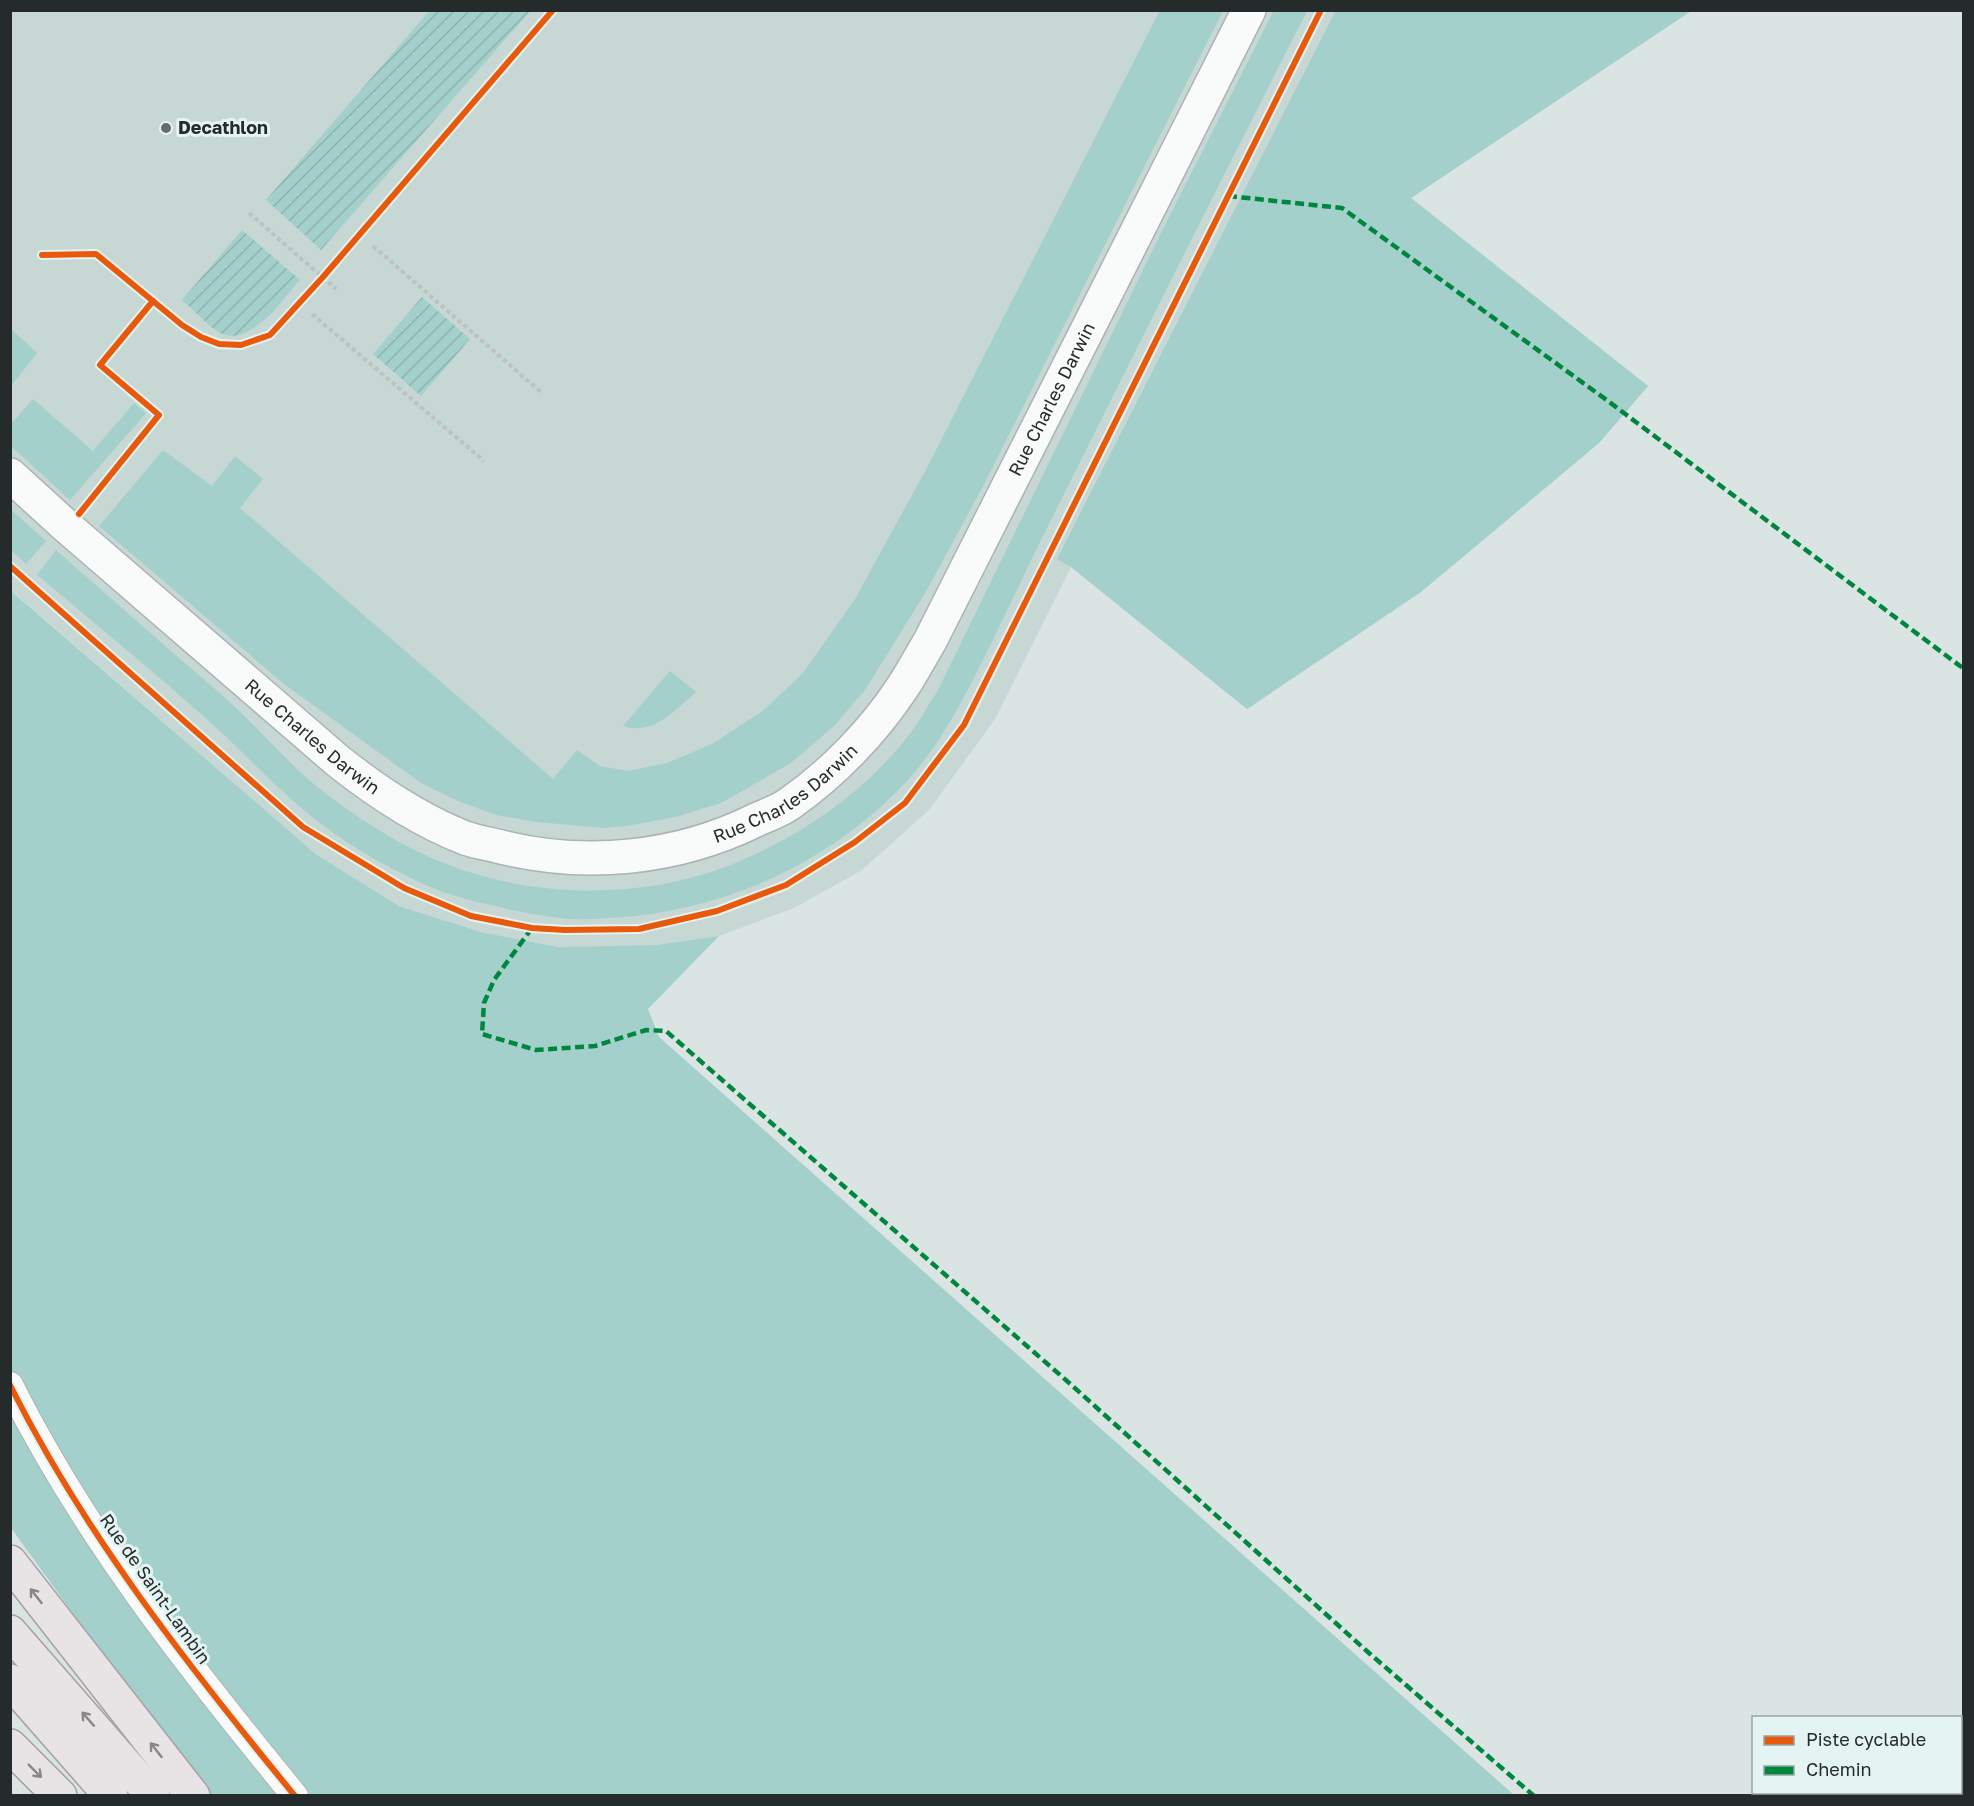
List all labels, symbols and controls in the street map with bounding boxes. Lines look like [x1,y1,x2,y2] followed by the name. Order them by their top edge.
[178,116,268,138] place label: Decathlon
[159,121,173,135] marker: Decathlon
[1003,319,1099,479] street label: Rue Charles Darwin
[241,674,384,799] street label: Rue Charles Darwin
[710,739,862,847] street label: Rue Charles Darwin
[96,1509,216,1668] street label: Rue de Saint-Lambin
[29,1588,42,1604] one-way arrow
[81,1712,95,1728] one-way arrow
[1752,1716,1962,1794] legend
[1806,1728,1926,1750] text: Piste cyclable
[150,1742,163,1758] one-way arrow
[1806,1758,1872,1780] text: Chemin
[28,1763,43,1778] one-way arrow

